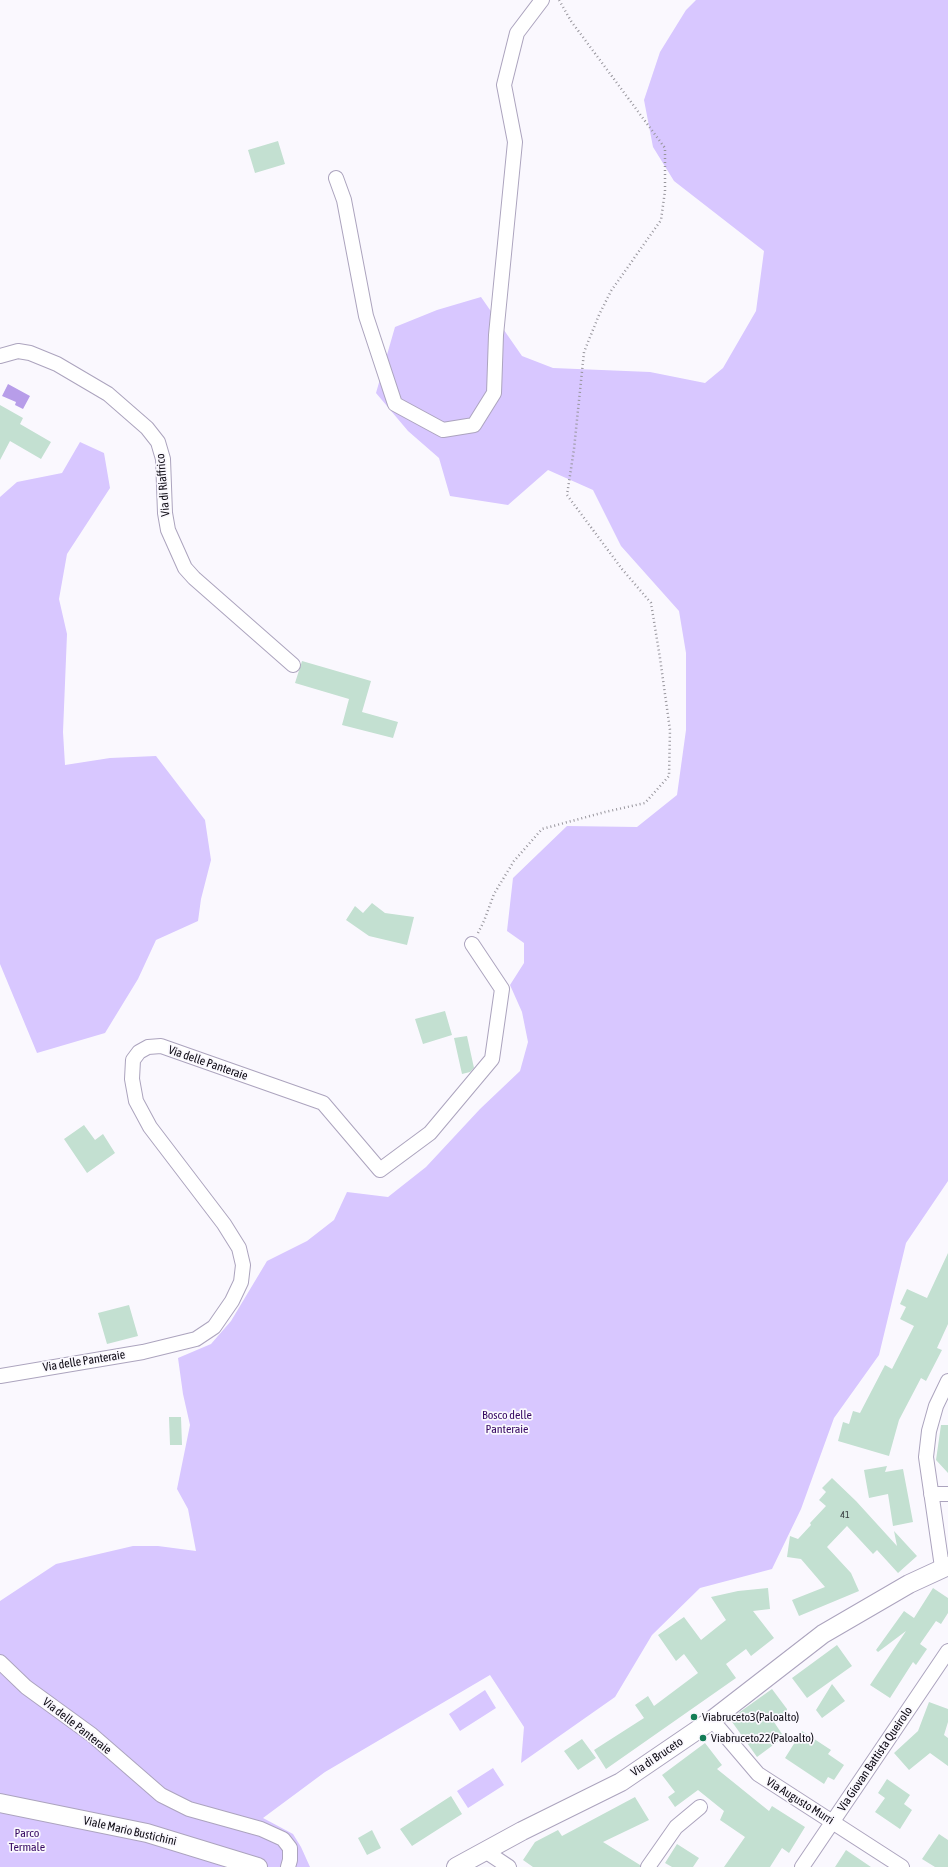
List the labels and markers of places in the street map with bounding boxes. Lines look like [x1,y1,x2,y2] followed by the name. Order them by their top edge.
[702,1710,799,1724] place label: Viabruceto3(Paloalto)
[689,1712,699,1722] marker: Viabruceto3(Paloalto)
[711,1731,814,1745] place label: Viabruceto22(Paloalto)
[698,1733,708,1743] marker: Viabruceto22(Paloalto)

